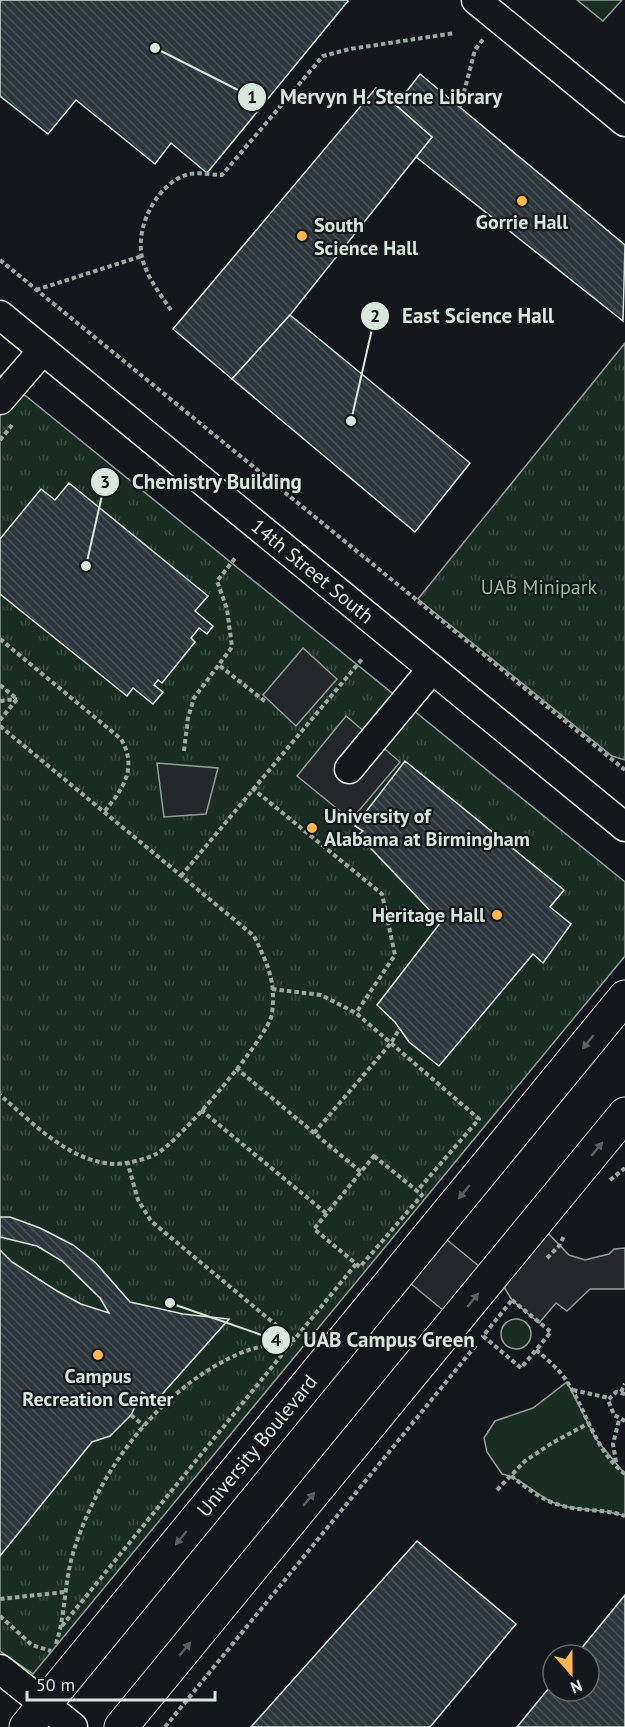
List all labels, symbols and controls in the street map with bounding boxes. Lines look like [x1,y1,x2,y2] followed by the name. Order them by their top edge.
[237,78,514,117] callout: Mervyn H. Sterne Library
[280,83,503,110] text: Mervyn H. Sterne Library
[247,85,257,108] text: 1
[515,194,529,208] marker: Gorrie Hall
[476,209,568,235] place label: Gorrie Hall
[314,212,418,261] place label: South Science Hall
[295,229,309,243] marker: South Science Hall
[360,296,566,335] callout: East Science Hall
[402,302,555,329] text: East Science Hall
[370,304,380,327] text: 2
[90,462,315,501] callout: Chemistry Building
[132,468,302,495] text: Chemistry Building
[100,470,110,493] text: 3
[246,513,379,629] street label: 14th Street South
[481,574,598,600] park label: UAB Minipark
[324,803,530,852] place label: University of Alabama at Birmingham
[305,821,319,835] marker: University of Alabama at Birmingham
[372,902,485,928] place label: Heritage Hall
[490,908,504,922] marker: Heritage Hall
[582,1034,595,1049] one-way arrow
[590,1141,603,1157] one-way arrow
[458,1184,471,1199] one-way arrow
[466,1293,479,1308] one-way arrow
[261,1320,487,1359] callout: UAB Campus Green
[303,1326,475,1353] text: UAB Campus Green
[271,1328,281,1351] text: 4
[91,1348,105,1362] marker: Campus Recreation Center
[22,1363,174,1412] place label: Campus Recreation Center
[191,1369,323,1522] street label: University Boulevard
[302,1492,315,1507] one-way arrow
[174,1530,187,1546] one-way arrow
[178,1641,191,1657] one-way arrow
[541,1643,601,1703] north arrow
[27,1664,214,1702] scale bar
[36,1673,75,1696] text: 50 m
[568,1676,585,1698] text: N

